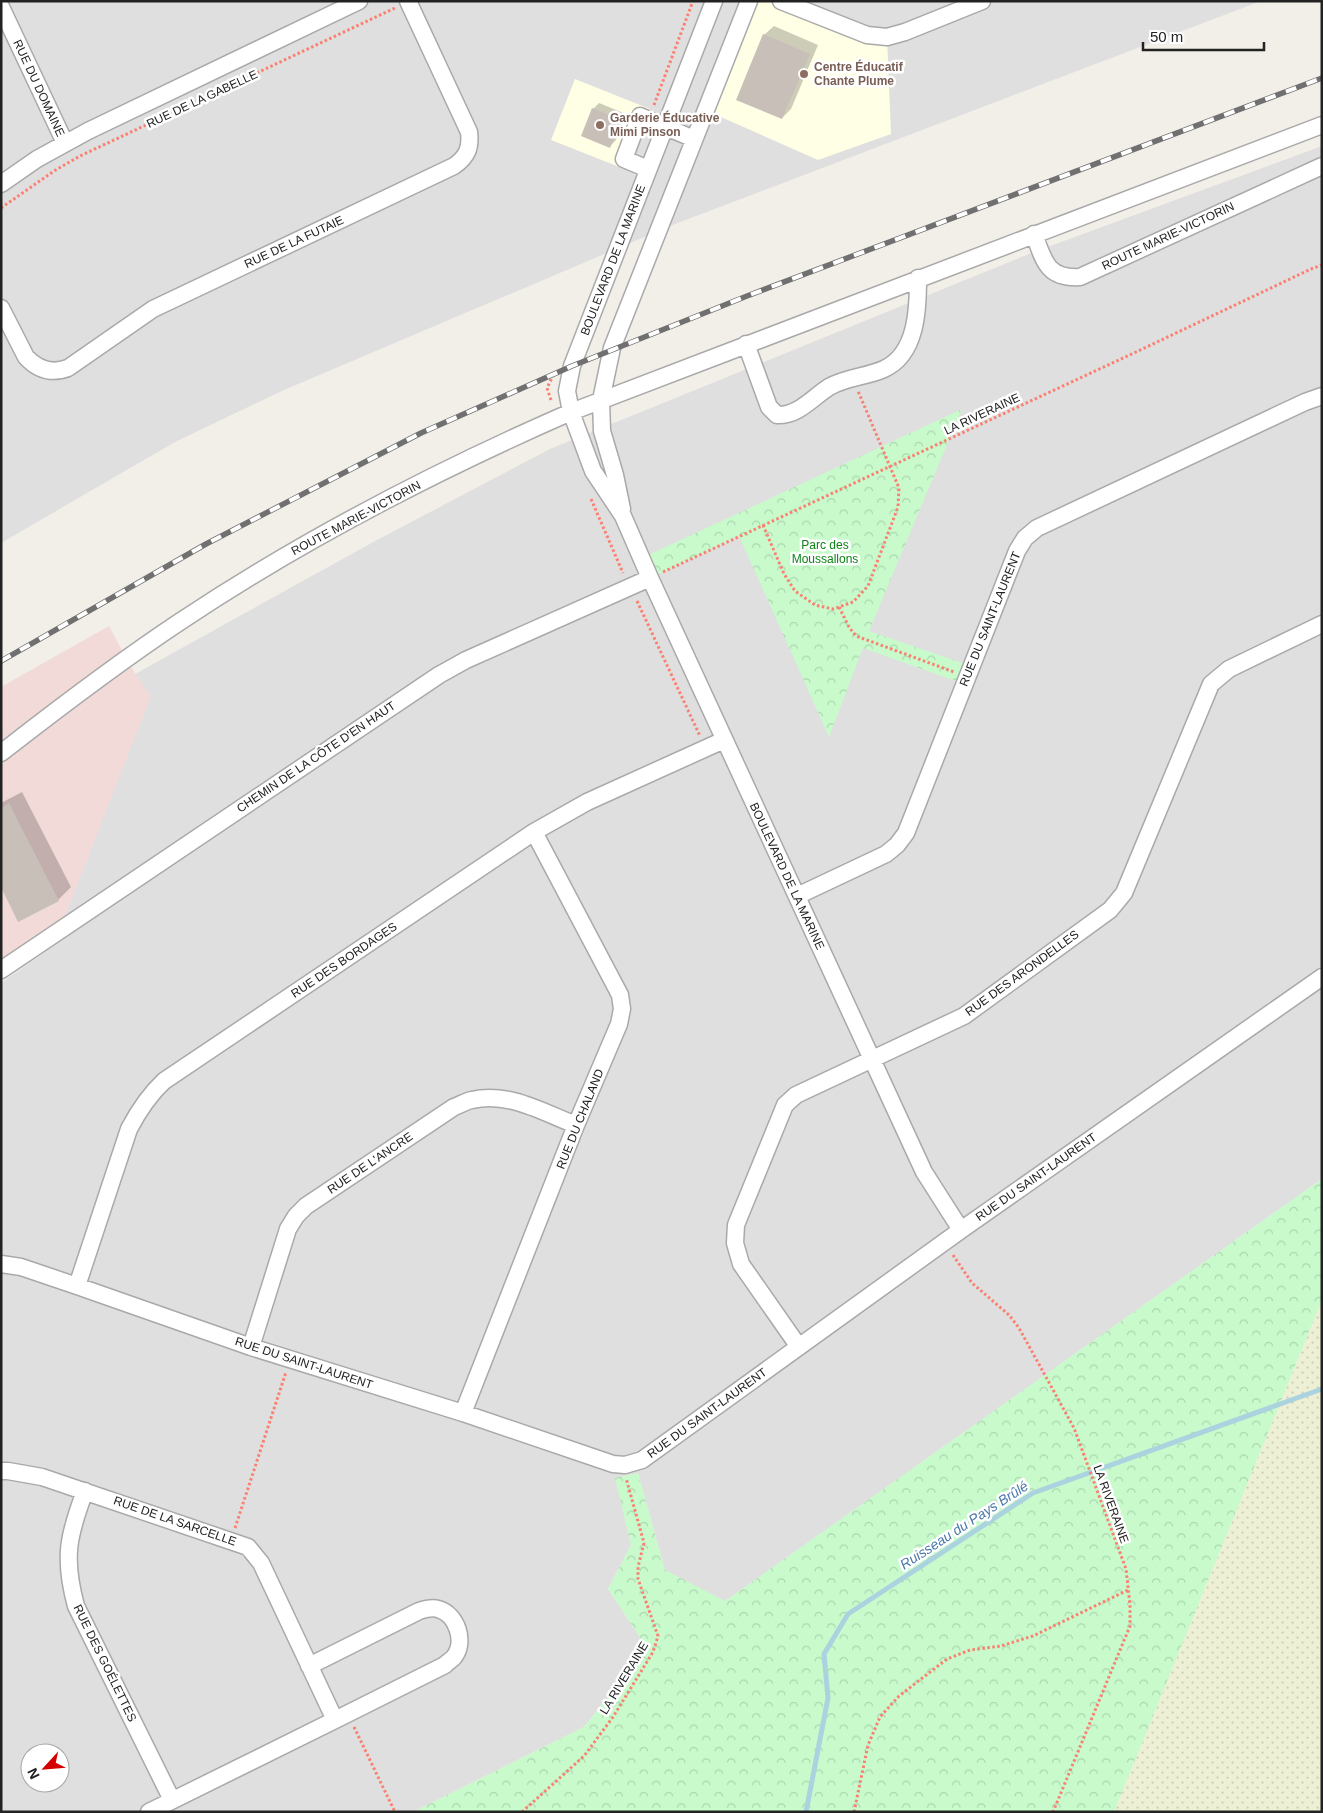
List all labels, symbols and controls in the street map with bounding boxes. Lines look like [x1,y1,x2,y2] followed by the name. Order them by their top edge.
[1143,20,1264,52] scale bar
[1150,28,1183,45] text: 50 m
[10,37,68,139] street label: RUE DU DOMAINE
[814,59,904,88] place label: Centre Éducatif Chante Plume
[144,67,260,131] street label: RUE DE LA GABELLE
[798,68,810,80] marker: Centre Éducatif Chante Plume
[610,110,720,139] place label: Garderie Éducative Mimi Pinson
[594,119,606,131] marker: Garderie Éducative Mimi Pinson
[578,183,648,337] street label: BOULEVARD DE LA MARINE
[1100,199,1236,273] street label: ROUTE MARIE-VICTORIN
[242,213,346,271] street label: RUE DE LA FUTAIE
[942,390,1022,438] street label: LA RIVERAINE
[289,478,423,558] street label: ROUTE MARIE-VICTORIN
[792,538,858,566] park label: Parc des Moussallons
[957,549,1024,688] street label: RUE DU SAINT-LAURENT
[233,697,399,815] street label: CHEMIN DE LA CÔTE D'EN HAUT
[747,800,827,952] street label: BOULEVARD DE LA MARINE
[288,919,400,1001] street label: RUE DES BORDAGES
[963,927,1081,1019] street label: RUE DES ARONDELLES
[554,1067,607,1171] street label: RUE DU CHALAND
[325,1129,415,1197] street label: RUE DE L'ANCRE
[973,1130,1100,1224] street label: RUE DU SAINT-LAURENT
[233,1334,375,1392] street label: RUE DU SAINT-LAURENT
[645,1365,770,1461] street label: RUE DU SAINT-LAURENT
[1090,1463,1132,1545] street label: LA RIVERAINE
[897,1477,1031,1572] water label: Ruisseau du Pays Brûlé
[112,1493,238,1549] street label: RUE DE LA SARCELLE
[70,1602,140,1724] street label: RUE DES GOÉLETTES
[597,1639,651,1717] street label: LA RIVERAINE
[20,1743,70,1793] north arrow
[24,1766,43,1782] text: N

